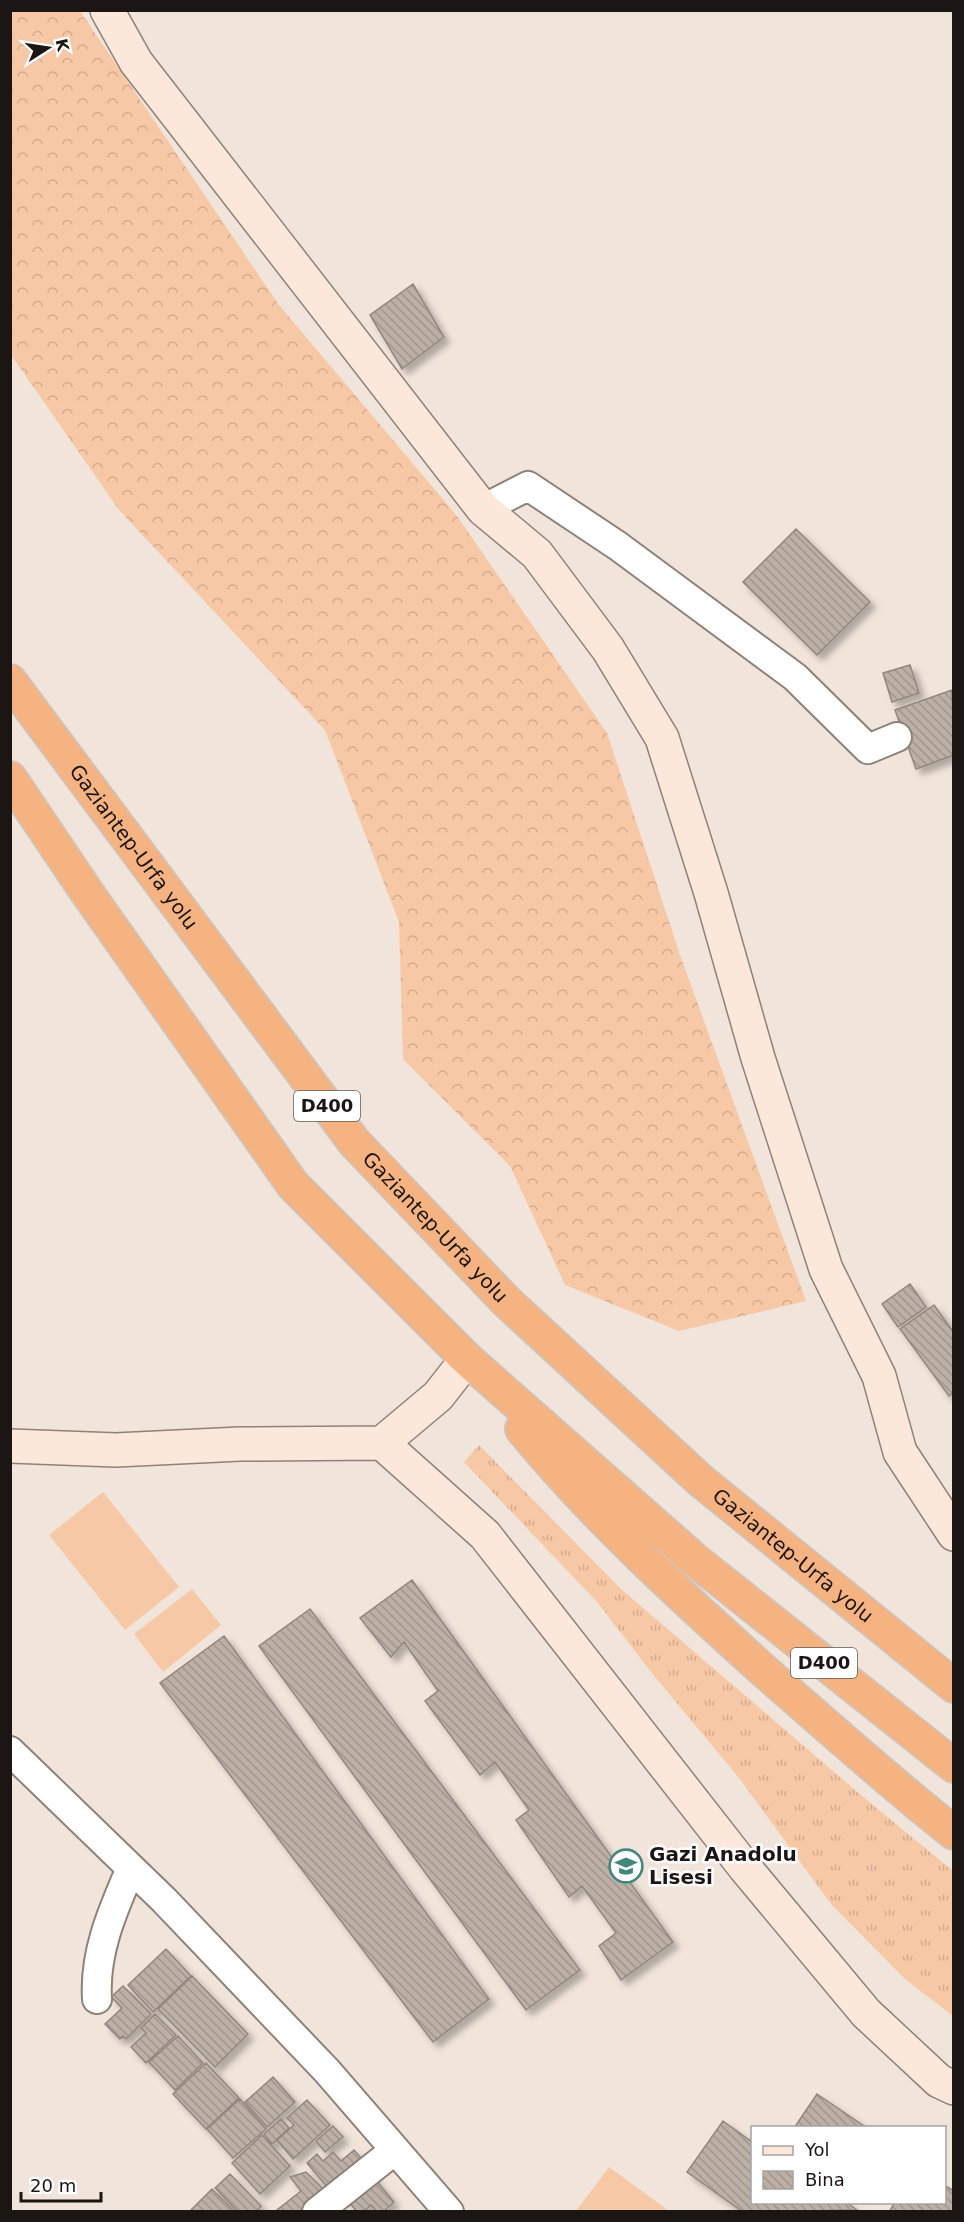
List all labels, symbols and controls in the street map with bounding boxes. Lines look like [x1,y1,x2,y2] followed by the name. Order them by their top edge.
[18,18,78,78] north arrow
[52,37,73,54] text: K
[64,760,203,934] street label: Gaziantep-Urfa yolu
[294,1091,360,1121] road number: D400
[358,1147,513,1308] street label: Gaziantep-Urfa yolu
[708,1483,878,1628] street label: Gaziantep-Urfa yolu
[791,1648,857,1678] road number: D400
[649,1842,797,1889] place label: Gazi Anadolu Lisesi
[608,1848,644,1884] school or university icon: Gazi Anadolu Lisesi
[751,2126,946,2204] legend
[804,2139,830,2160] text: Yol
[21,2165,100,2203] scale bar
[805,2169,845,2190] text: Bina
[30,2175,76,2196] text: 20 m

